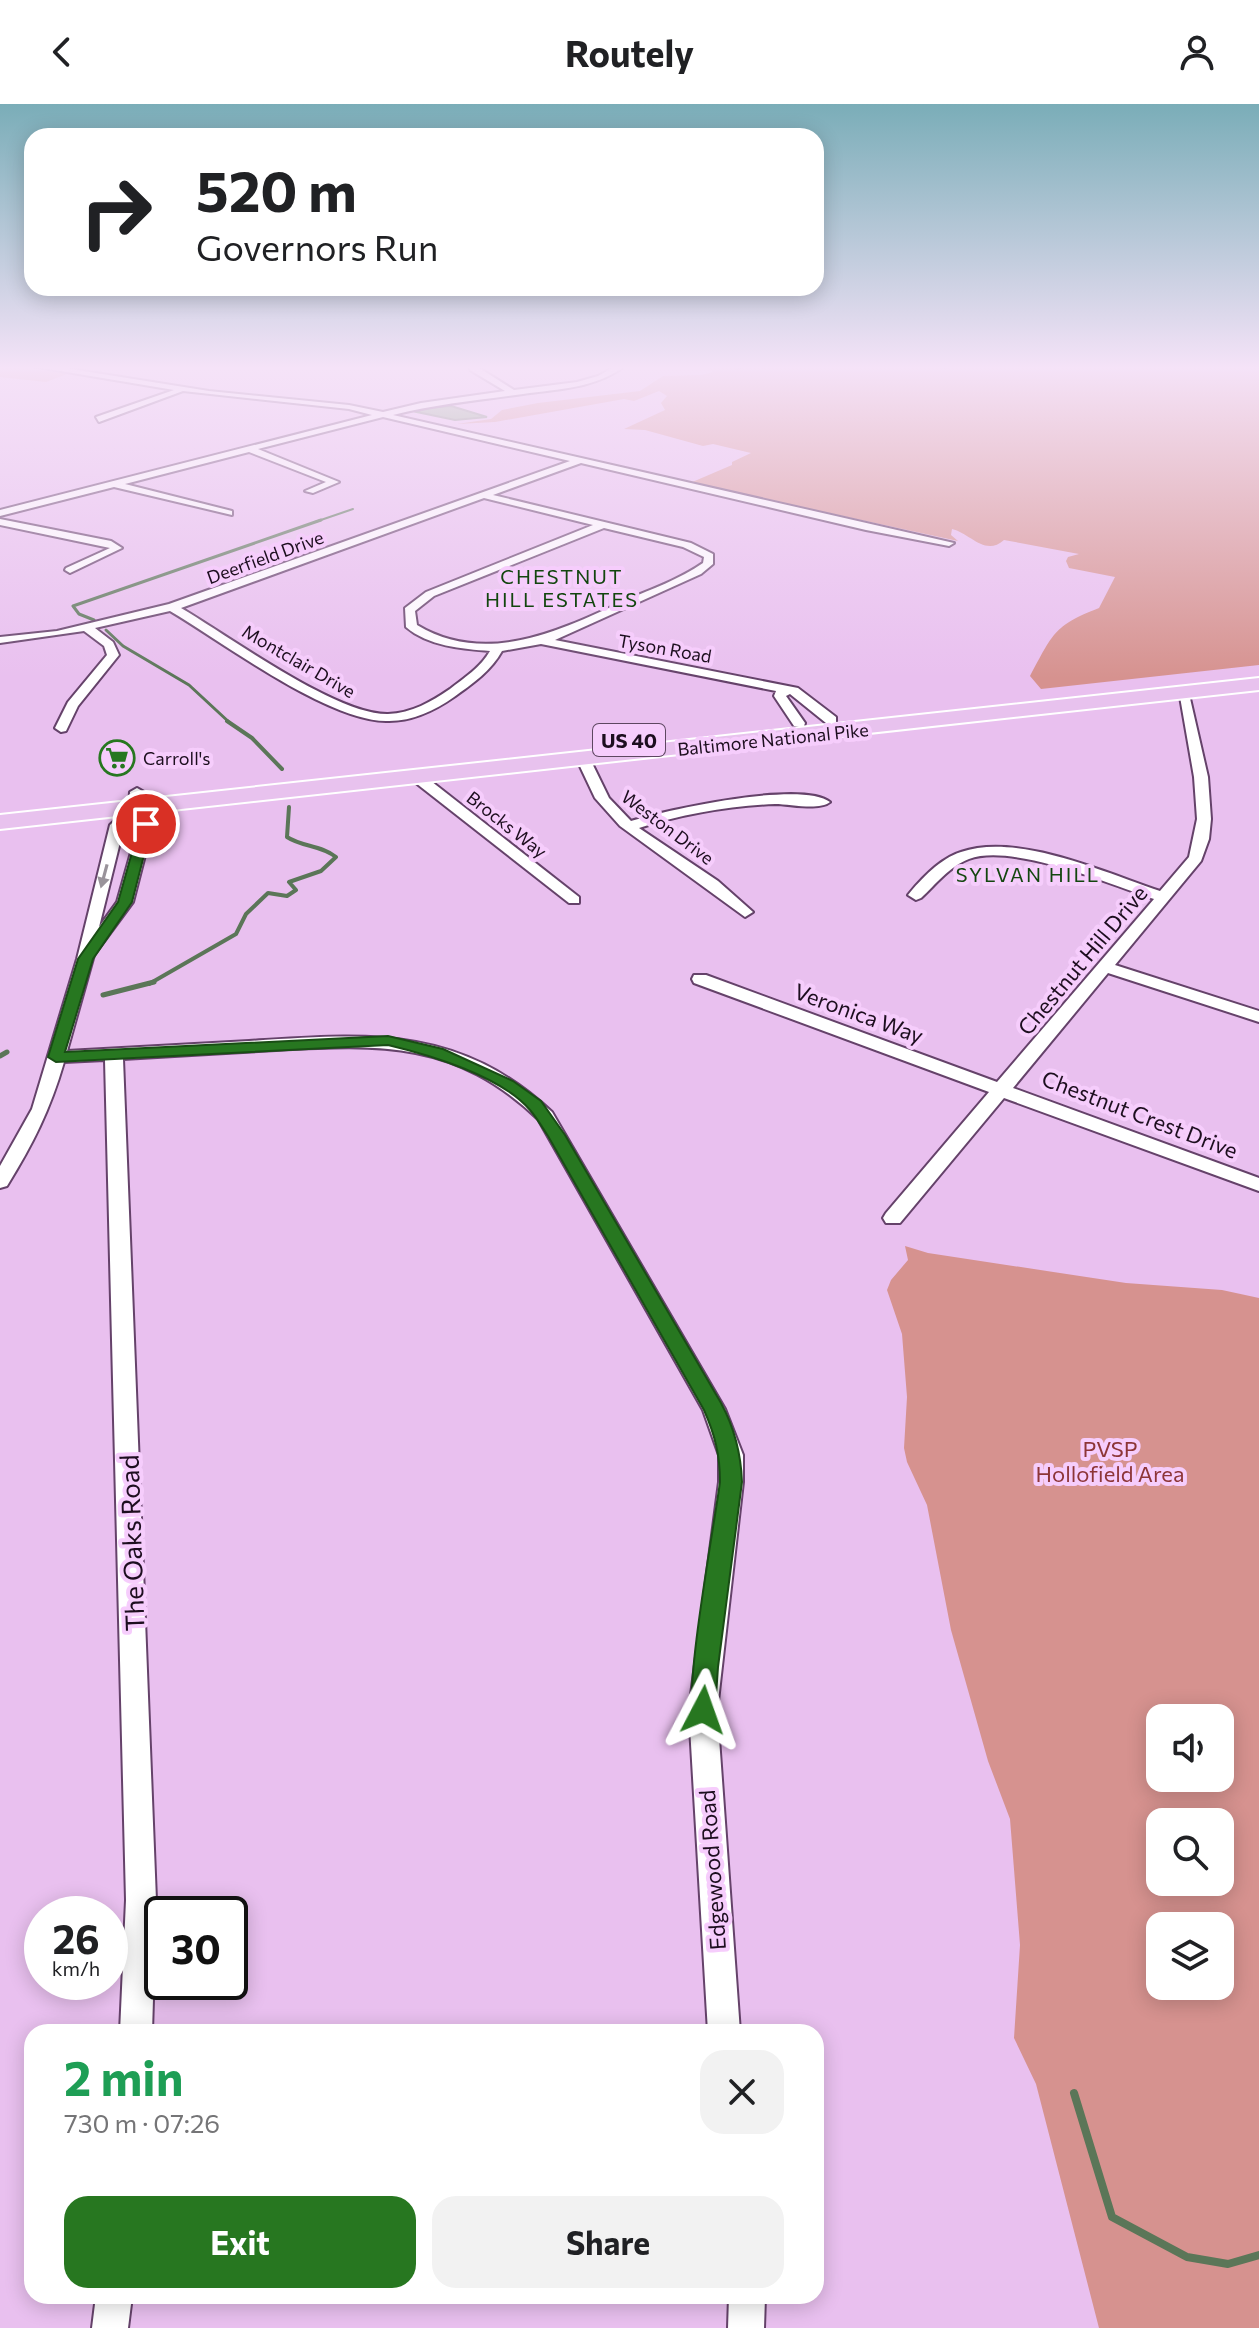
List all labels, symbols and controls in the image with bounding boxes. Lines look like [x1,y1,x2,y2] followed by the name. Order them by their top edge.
[40,30,84,74] icon: back
[565,30,694,74] text: Routely
[1175,30,1219,74] icon: person
[196,155,357,224] text: 520 m
[64,160,168,264] icon: right
[196,224,438,268] text: Governors Run
[204,526,326,588] street label: Deerfield Drive
[485,564,639,611] district label: CHESTNUT HILL ESTATES
[238,620,360,702] street label: Montclair Drive
[617,629,713,667] street label: Tyson Road
[676,718,870,760] street label: Baltimore National Pike
[593,724,665,756] road number: US 40
[98,739,136,777] supermarket icon: Carroll's
[143,747,211,769] place label: Carroll's
[617,785,719,869] street label: Weston Drive
[463,786,551,862] street label: Brocks Way
[112,790,180,858] pin
[124,802,168,846] icon: arrive
[956,862,1100,886] district label: SYLVAN HILL
[97,863,109,888] one-way arrow
[1012,880,1152,1040] street label: Chestnut Hill Drive
[791,977,927,1049] street label: Veronica Way
[1038,1064,1242,1164] street label: Chestnut Crest Drive
[1036,1435,1184,1487] park label: PVSP Hollofield Area
[112,1454,150,1632] street label: The Oaks Road
[661,1668,745,1752] position arrow
[1146,1704,1234,2000] map controls
[1146,1704,1234,1792] button: sound
[693,1789,731,1951] street label: Edgewood Road
[1146,1808,1234,1896] button: search
[144,1896,248,2000] speed limit sign: 30
[1146,1912,1234,2000] button: layers
[52,1913,100,1962] text: 26
[52,1956,100,1980] text: km/h
[64,2047,184,2106] text: 2 min
[700,2050,784,2134] button: close
[64,2107,220,2138] text: 730 m · 07:26
[64,2196,416,2288] button: Exit
[432,2196,784,2288] button: Share

